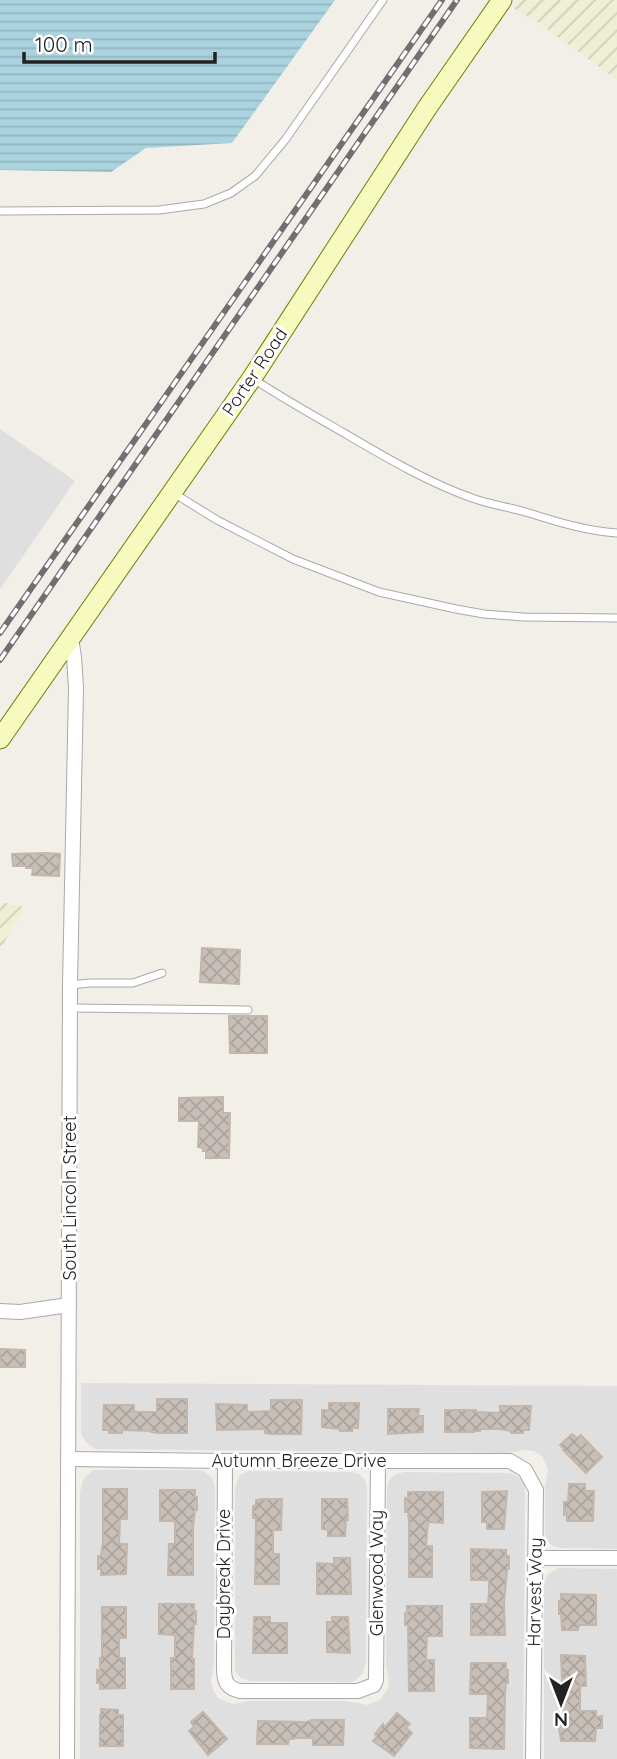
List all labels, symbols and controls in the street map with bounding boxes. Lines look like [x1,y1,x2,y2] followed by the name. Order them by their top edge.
[24,21,215,65] scale bar
[35,31,93,57] text: 100 m
[217,323,292,420] street label: Porter Road
[58,1115,81,1281] street label: South Lincoln Street
[211,1449,387,1472] street label: Autumn Breeze Drive
[212,1509,235,1639] street label: Daybreak Drive
[365,1510,388,1636] street label: Glenwood Way
[522,1537,547,1647] street label: Harvest Way
[526,1668,596,1738] north arrow
[554,1708,568,1732] text: N

